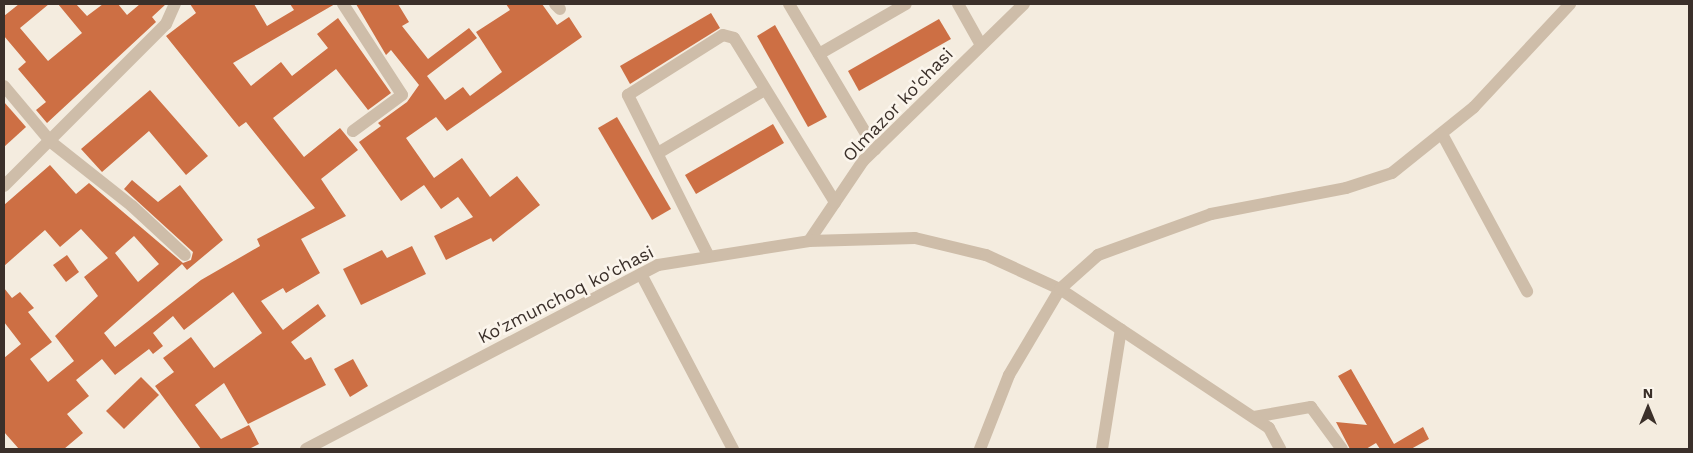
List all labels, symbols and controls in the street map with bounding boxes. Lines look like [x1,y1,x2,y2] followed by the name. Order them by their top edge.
[838,44,958,166] street label: Olmazor ko'chasi
[475,241,657,349] street label: Ko'zmunchoq ko'chasi
[1623,383,1673,433] north arrow
[1643,385,1653,401] text: N

